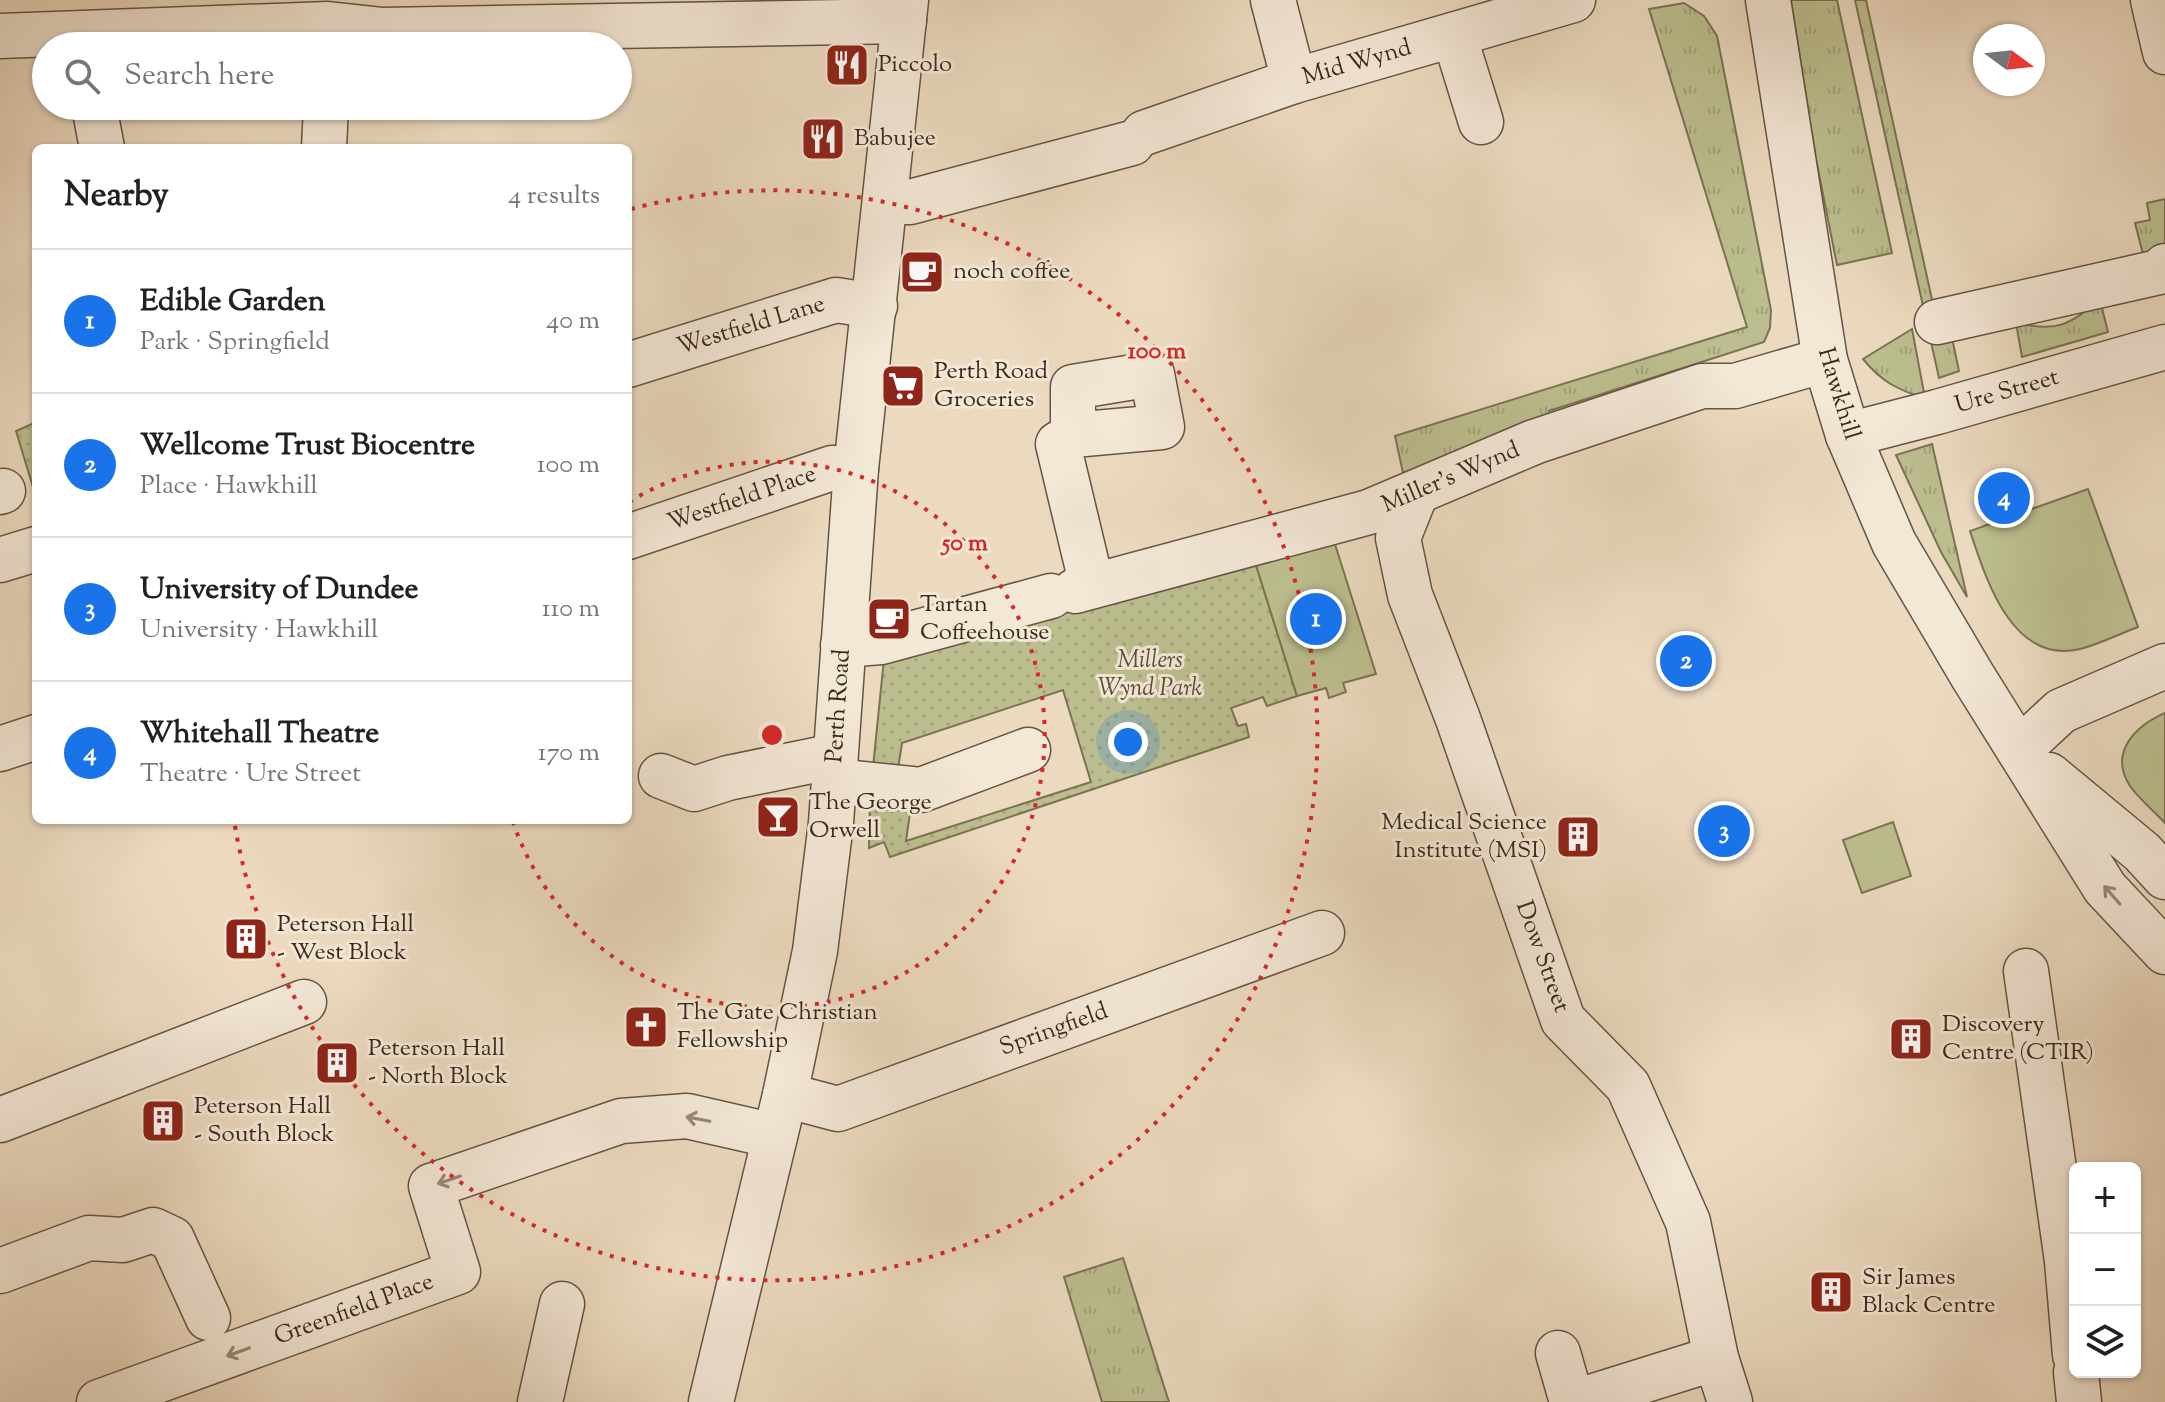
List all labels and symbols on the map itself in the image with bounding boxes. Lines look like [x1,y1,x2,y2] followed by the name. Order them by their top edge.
[1973,24,2045,96] north arrow
[1298,31,1416,95] street label: Mid Wynd
[823,41,871,89] restaurant icon: Piccolo
[878,48,952,82] place label: Piccolo
[799,115,847,163] restaurant icon: Babujee
[854,122,936,156] place label: Babujee
[898,248,946,296] cafe icon: noch coffee
[953,255,1070,289] place label: noch coffee
[673,287,829,365] street label: Westfield Lane
[1128,335,1186,369] text: 100 m
[1808,344,1868,445] street label: Hawkhill
[934,355,1048,417] place label: Perth Road Groceries
[1951,361,2063,423] street label: Ure Street
[879,362,927,410] supermarket icon: Perth Road Groceries
[1377,433,1526,522] street label: Miller's Wynd
[663,458,821,540] street label: Westfield Place
[1978,468,2030,528] pin: 4
[940,527,988,561] text: 50 m
[920,588,1050,650] place label: Tartan Coffeehouse
[1290,589,1342,649] pin: 1
[865,595,913,643] cafe icon: Tartan Coffeehouse
[1660,631,1712,691] pin: 2
[1098,644,1202,706] park label: Millers Wynd Park
[818,647,860,764] street label: Perth Road
[758,721,786,749] centre of rings
[1108,722,1148,762] your location
[809,786,932,848] place label: The George Orwell
[754,793,802,841] bar icon: The George Orwell
[1698,801,1750,861] pin: 3
[1381,806,1547,868] place label: Medical Science Institute (MSI)
[1554,813,1602,861] building icon: Medical Science Institute (MSI)
[2103,885,2121,905] one-way arrow
[1506,896,1578,1018] street label: Dow Street
[277,908,415,970] place label: Peterson Hall - West Block
[222,915,270,963] building icon: Peterson Hall - West Block
[995,995,1113,1065] street label: Springfield
[677,996,878,1058] place label: The Gate Christian Fellowship
[622,1003,670,1051] church icon: The Gate Christian Fellowship
[1942,1008,2094,1070] place label: Discovery Centre (CTIR)
[1887,1015,1935,1063] building icon: Discovery Centre (CTIR)
[368,1032,508,1094] place label: Peterson Hall - North Block
[313,1039,361,1087] building icon: Peterson Hall - North Block
[194,1090,334,1152] place label: Peterson Hall - South Block
[139,1097,187,1145] building icon: Peterson Hall - South Block
[686,1111,712,1126] one-way arrow
[436,1173,461,1188] one-way arrow
[1862,1261,1996,1323] place label: Sir James Black Centre
[270,1265,438,1355] street label: Greenfield Place
[1807,1268,1855,1316] building icon: Sir James Black Centre
[226,1346,251,1360] one-way arrow

